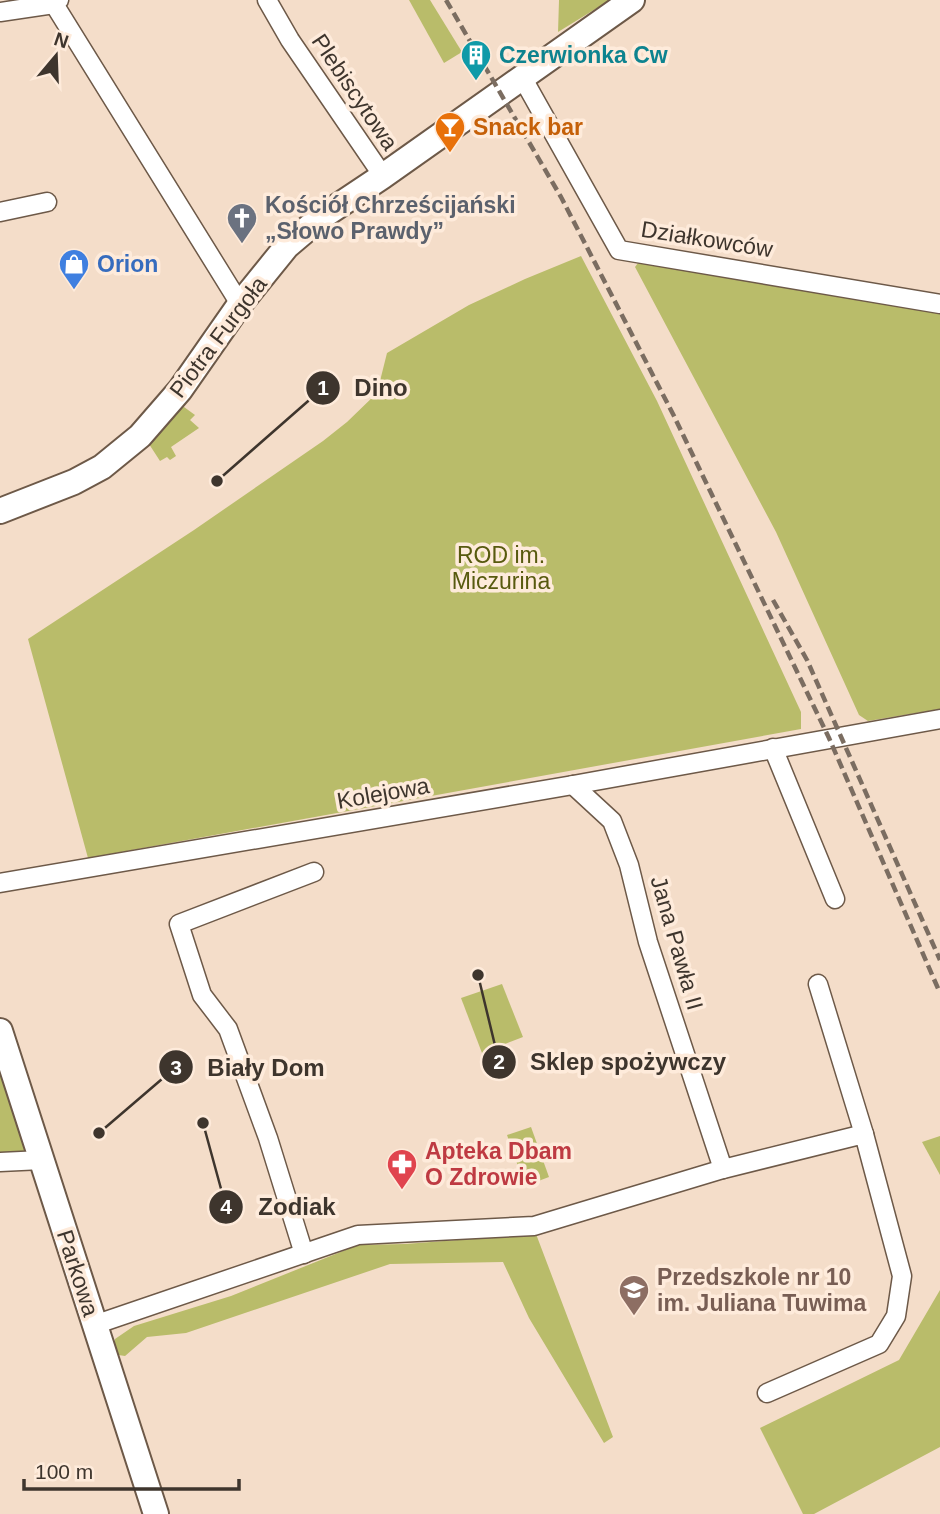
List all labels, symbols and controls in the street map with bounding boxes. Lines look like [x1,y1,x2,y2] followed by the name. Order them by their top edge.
[21,21,91,91] north arrow
[51,28,71,53] text: N
[307,29,403,155] street label: Plebiscytowa
[459,38,493,82] building icon: Czerwionka Cw
[499,42,668,68] place label: Czerwionka Cw
[433,110,467,154] bar icon: Snack bar
[473,114,583,140] place label: Snack bar
[265,192,516,244] place label: Kościół Chrześcijański „Słowo Prawdy”
[225,201,259,245] church icon: Kościół Chrześcijański „Słowo Prawdy”
[639,216,775,262] street label: Działkowców
[57,247,91,291] shop icon: Orion
[97,251,158,277] place label: Orion
[164,271,272,403] street label: Piotra Furgoła
[305,365,421,410] callout: Dino
[354,374,408,401] text: Dino
[317,376,329,399] text: 1
[452,542,550,594] park label: ROD im. Miczurina
[335,772,431,814] street label: Kolejowa
[645,873,709,1013] street label: Jana Pawła II
[481,1039,740,1084] callout: Sklep spożywczy
[158,1045,339,1090] callout: Biały Dom
[530,1048,727,1075] text: Sklep spożywczy
[493,1050,505,1073] text: 2
[207,1054,325,1081] text: Biały Dom
[170,1056,182,1079] text: 3
[425,1138,572,1190] place label: Apteka Dbam O Zdrowie
[385,1147,419,1191] pharmacy icon: Apteka Dbam O Zdrowie
[209,1184,349,1229] callout: Zodiak
[258,1193,336,1220] text: Zodiak
[220,1195,232,1218] text: 4
[52,1226,104,1320] street label: Parkowa
[657,1264,866,1316] place label: Przedszkole nr 10 im. Juliana Tuwima
[617,1273,651,1317] school or university icon: Przedszkole nr 10 im. Juliana Tuwima
[24,1448,240,1492] scale bar
[35,1460,93,1483] text: 100 m

